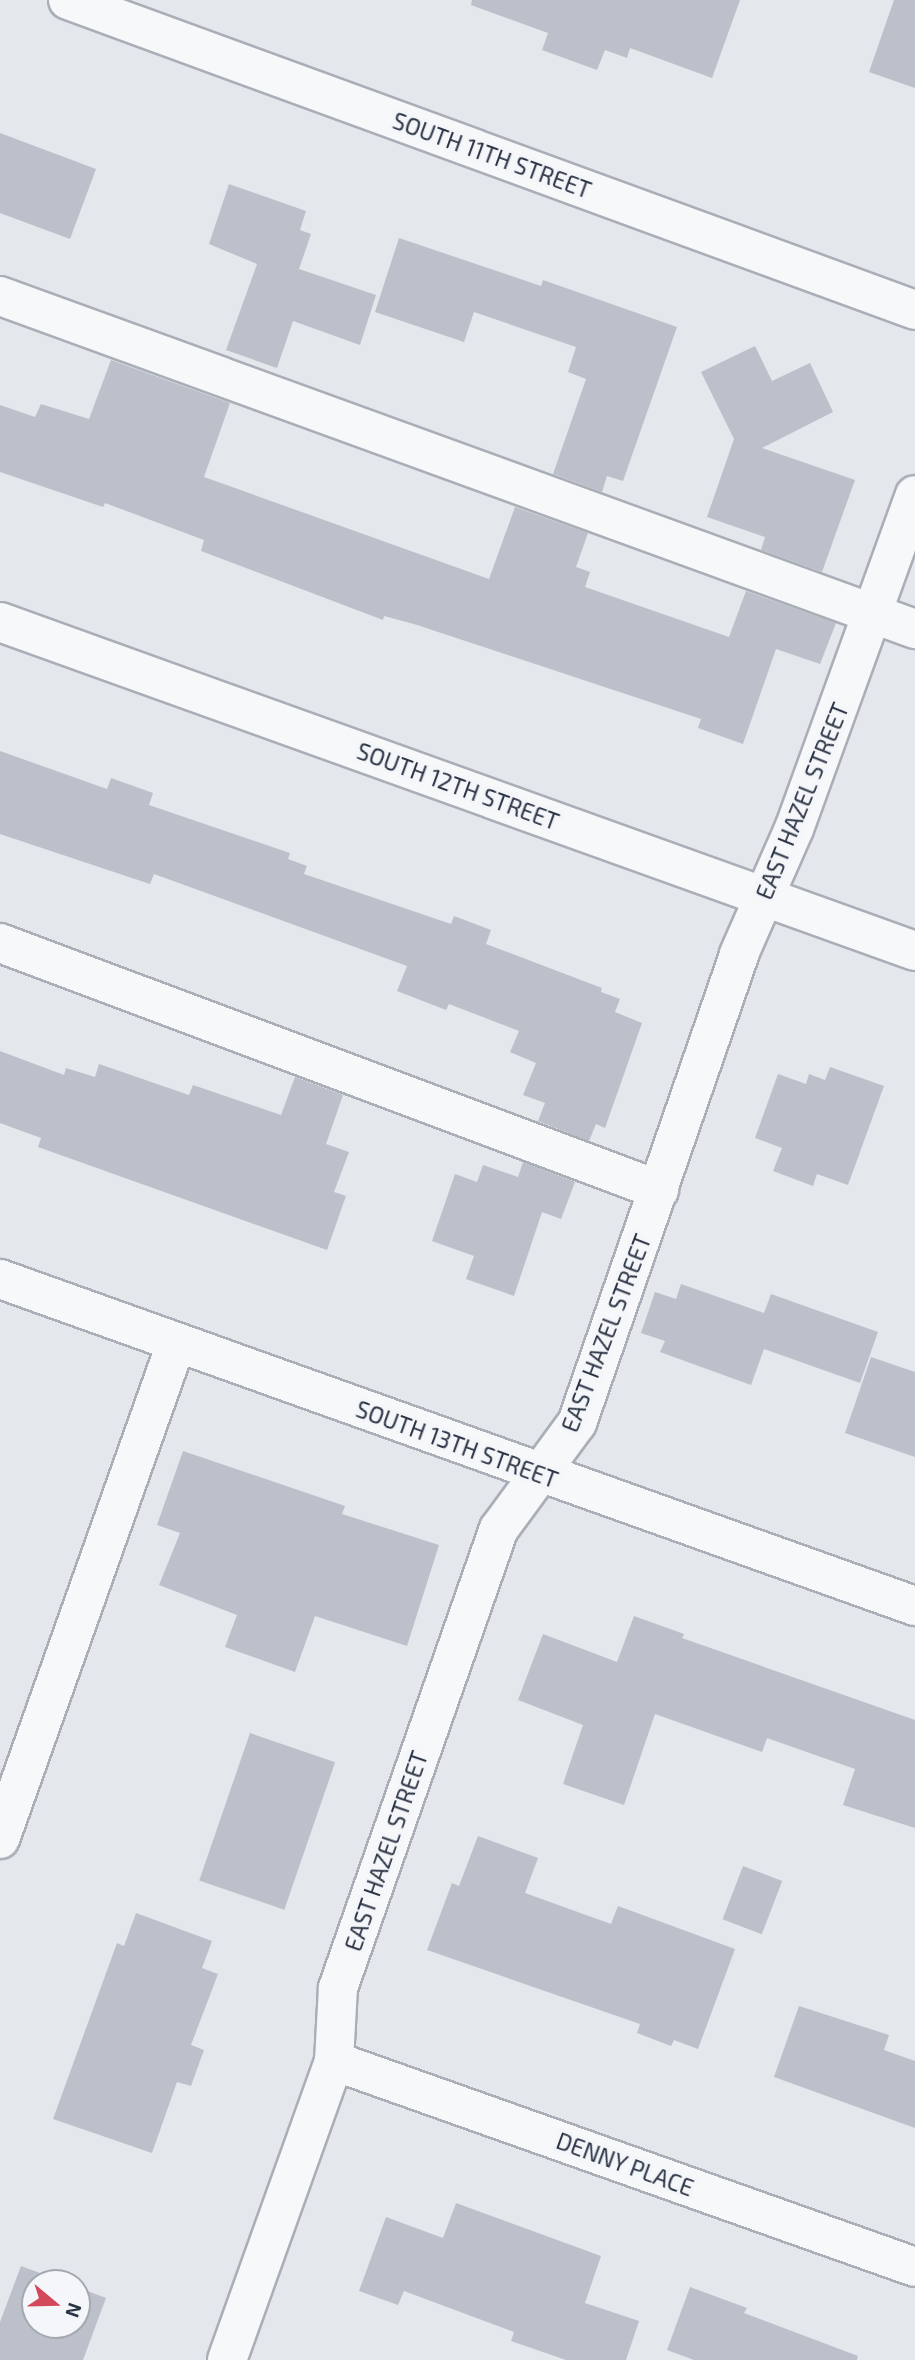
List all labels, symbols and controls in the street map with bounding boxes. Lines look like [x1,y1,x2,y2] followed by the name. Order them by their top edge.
[389,106,595,204] street label: SOUTH 11TH STREET
[750,698,854,904] street label: EAST HAZEL STREET
[353,737,563,835] street label: SOUTH 12TH STREET
[555,1230,657,1436] street label: EAST HAZEL STREET
[352,1395,562,1493] street label: SOUTH 13TH STREET
[339,1747,433,1955] street label: EAST HAZEL STREET
[552,2126,698,2202] street label: DENNY PLACE
[21,2269,91,2339] north arrow
[61,2300,88,2321] text: N

